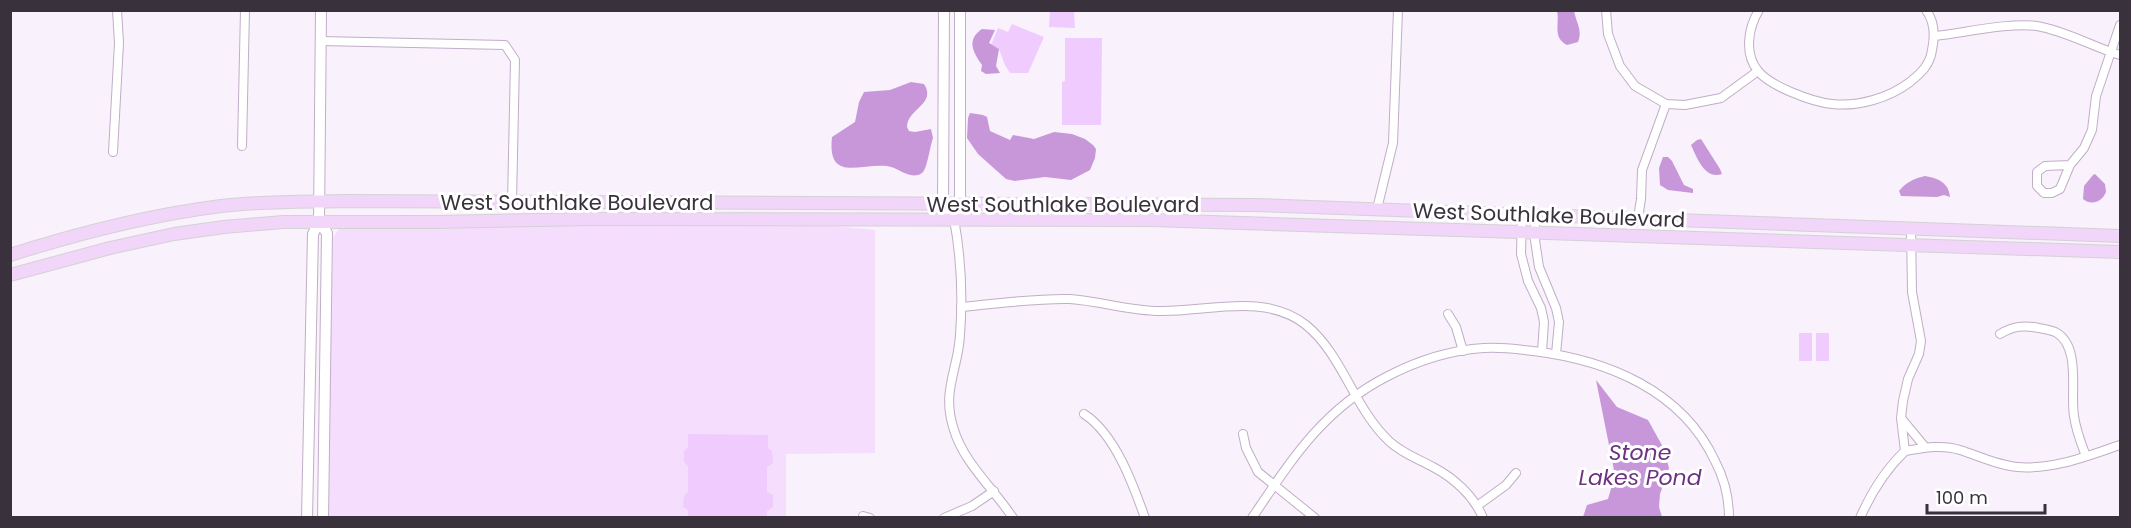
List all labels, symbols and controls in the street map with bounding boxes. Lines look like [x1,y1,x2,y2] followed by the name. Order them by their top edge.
[441,188,713,217] street label: West Southlake Boulevard
[927,190,1199,219] street label: West Southlake Boulevard
[1412,196,1686,234] street label: West Southlake Boulevard
[1578,437,1702,493] water label: Stone Lakes Pond
[1927,477,2046,515] scale bar
[1936,485,1988,510] text: 100 m

